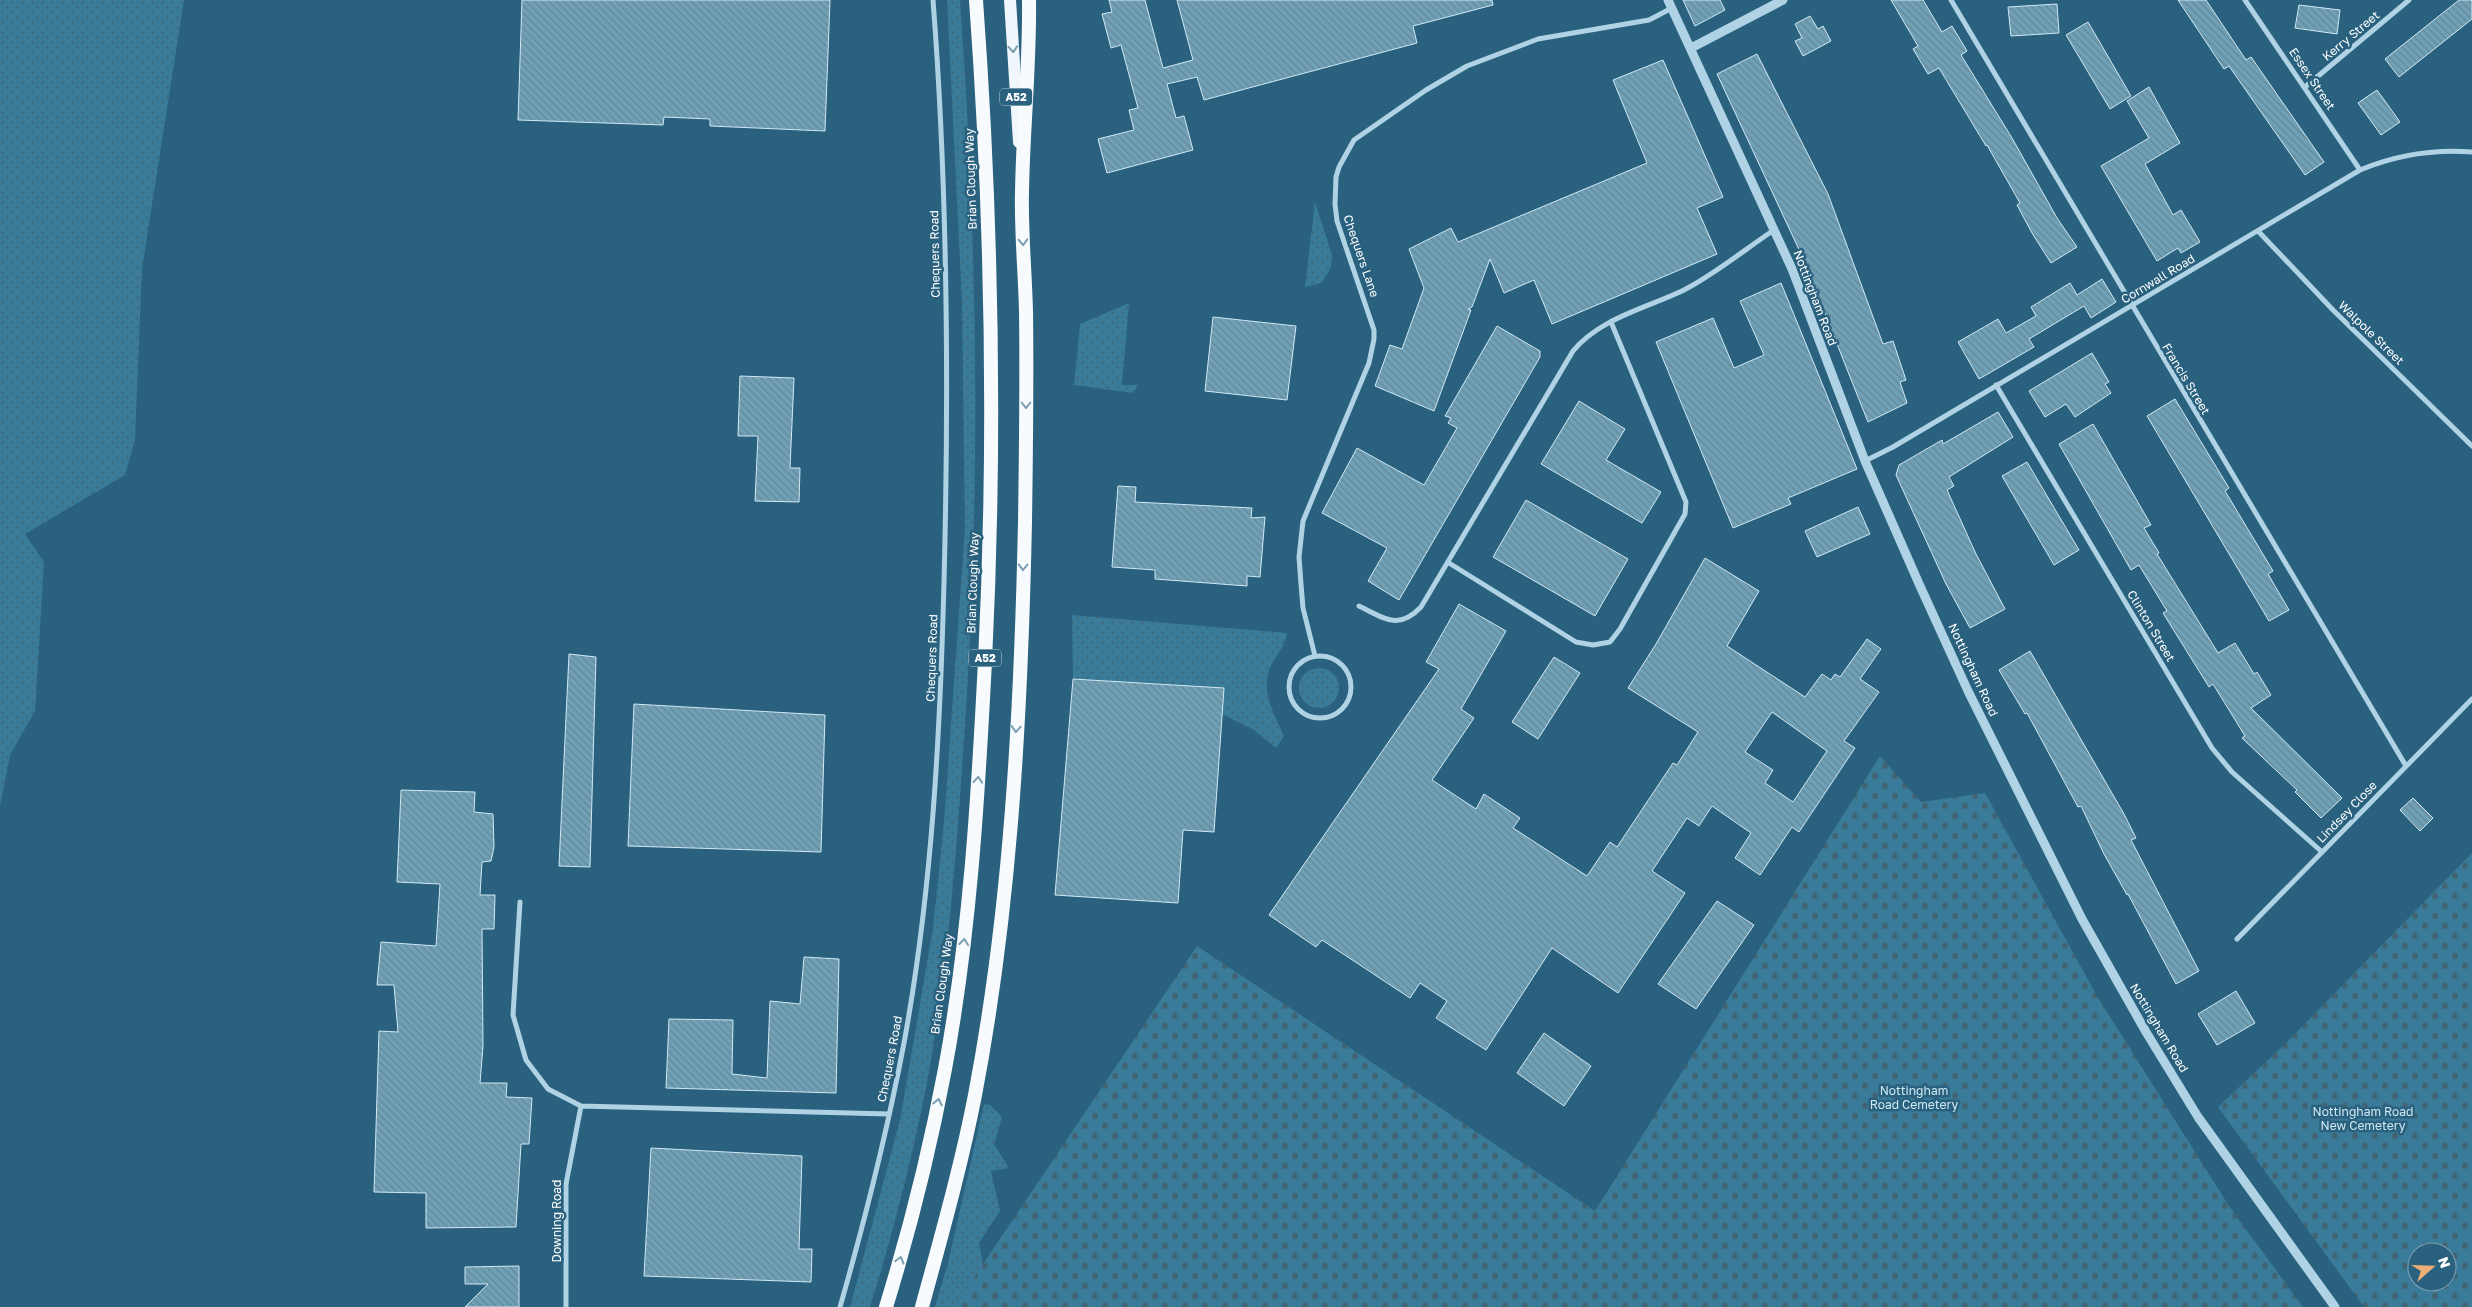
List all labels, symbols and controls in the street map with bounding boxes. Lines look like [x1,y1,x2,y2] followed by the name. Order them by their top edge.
[2319,7,2382,64] street label: Kerry Street
[1007,45,1018,53] one-way arrow
[2286,45,2339,113] street label: Essex Street
[1000,88,1032,105] road number: A52
[961,128,980,230] street label: Brian Clough Way
[926,210,943,298] street label: Chequers Road
[1340,213,1383,299] street label: Chequers Lane
[1018,238,1029,246] one-way arrow
[1790,248,1841,348] street label: Nottingham Road
[2118,251,2197,307] street label: Cornwall Road
[2335,298,2407,368] street label: Walpole Street
[2159,340,2214,417] street label: Francis Street
[1021,401,1031,409] one-way arrow
[963,532,982,634] street label: Brian Clough Way
[1018,564,1028,571] one-way arrow
[2124,587,2179,664] street label: Clinton Street
[922,614,941,702] street label: Chequers Road
[1945,621,2002,719] street label: Nottingham Road
[969,650,1001,666] road number: A52
[1011,726,1022,734] one-way arrow
[973,776,984,784] one-way arrow
[2313,778,2380,846] street label: Lindsey Close
[927,932,956,1035] street label: Brian Clough Way
[958,937,968,946] one-way arrow
[2127,981,2192,1075] street label: Nottingham Road
[874,1015,905,1103] street label: Chequers Road
[1870,1083,1959,1112] park label: Nottingham Road Cemetery
[932,1098,943,1107] one-way arrow
[2313,1104,2413,1133] park label: Nottingham Road New Cemetery
[549,1180,564,1262] street label: Downing Road
[2407,1242,2457,1292] north arrow
[2435,1254,2454,1270] text: N
[894,1257,904,1265] one-way arrow

